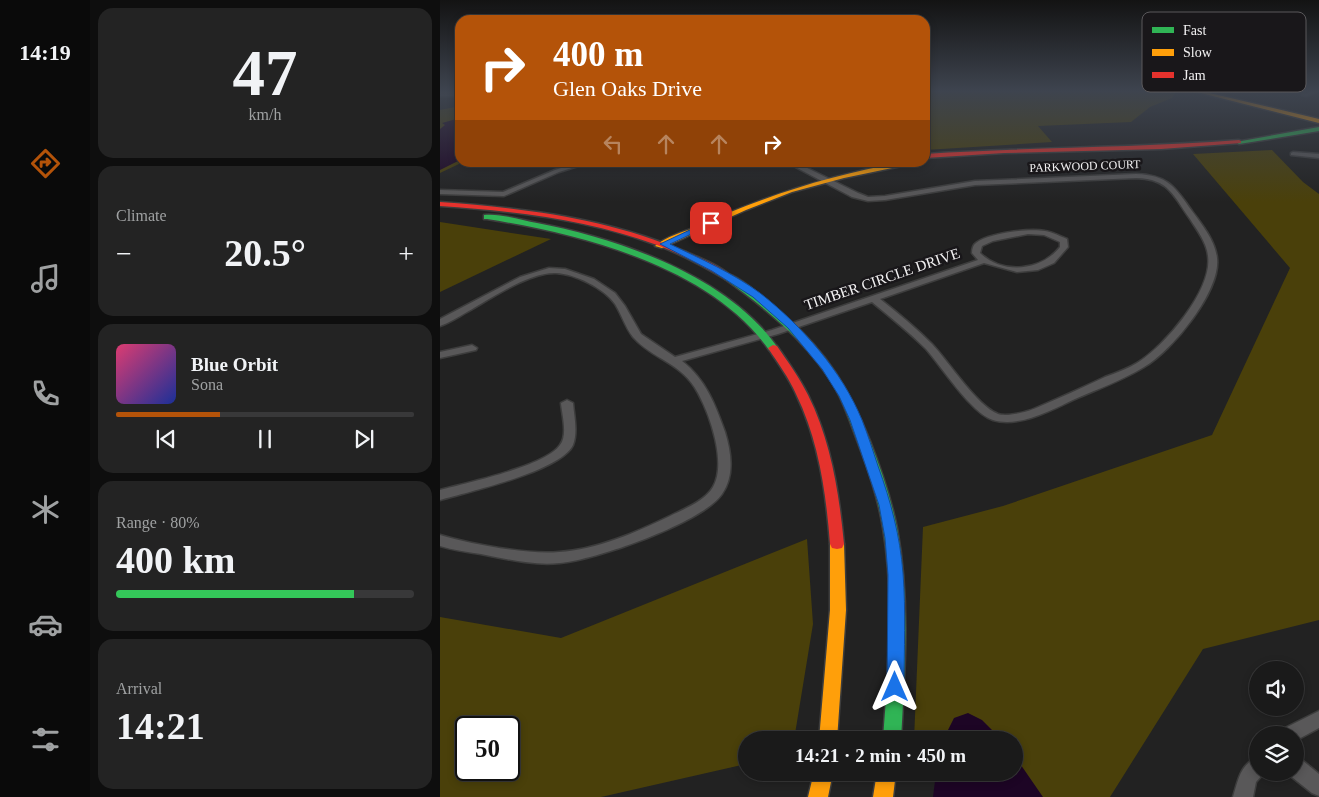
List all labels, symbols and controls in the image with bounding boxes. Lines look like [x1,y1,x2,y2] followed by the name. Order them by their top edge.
[1142,12,1306,92] legend
[1183,23,1206,38] text: Fast
[470,35,535,100] icon: right
[553,35,643,74] text: 400 m
[233,37,298,109] text: 47
[19,40,71,65] text: 14:19
[1183,45,1213,60] text: Slow
[1183,68,1206,83] text: Jam
[553,76,702,101] text: Glen Oaks Drive
[249,106,281,123] text: km/h
[599,130,627,158] icon: left
[652,130,680,158] icon: ahead
[705,130,733,158] icon: ahead
[758,130,786,158] icon: right
[28,146,63,181] icon: directions
[1029,157,1141,175] street label: PARKWOOD COURT
[690,202,732,244] pin
[116,207,167,224] text: Climate
[697,209,725,237] icon: arrive
[224,232,306,274] text: 20.5°
[116,238,132,269] text: −
[398,238,414,269] text: +
[802,245,962,313] street label: TIMBER CIRCLE DRIVE
[28,261,63,296] icon: music
[191,354,278,375] text: Blue Orbit
[28,376,63,411] icon: phone
[191,376,223,393] text: Sona
[152,425,180,453] icon: previous
[251,425,279,453] icon: pause
[350,425,378,453] icon: next
[28,492,63,527] icon: climate
[116,514,200,531] text: Range · 80%
[116,539,235,581] text: 400 km
[28,607,63,642] icon: car
[868,660,920,712] position arrow
[1249,661,1304,781] map controls
[1249,661,1304,716] button: sound
[116,680,162,697] text: Arrival
[116,705,205,747] text: 14:21
[455,716,520,781] speed limit sign: 50
[28,722,63,757] icon: filters
[1249,726,1304,781] button: layers
[795,745,966,766] text: 14:21 · 2 min · 450 m

